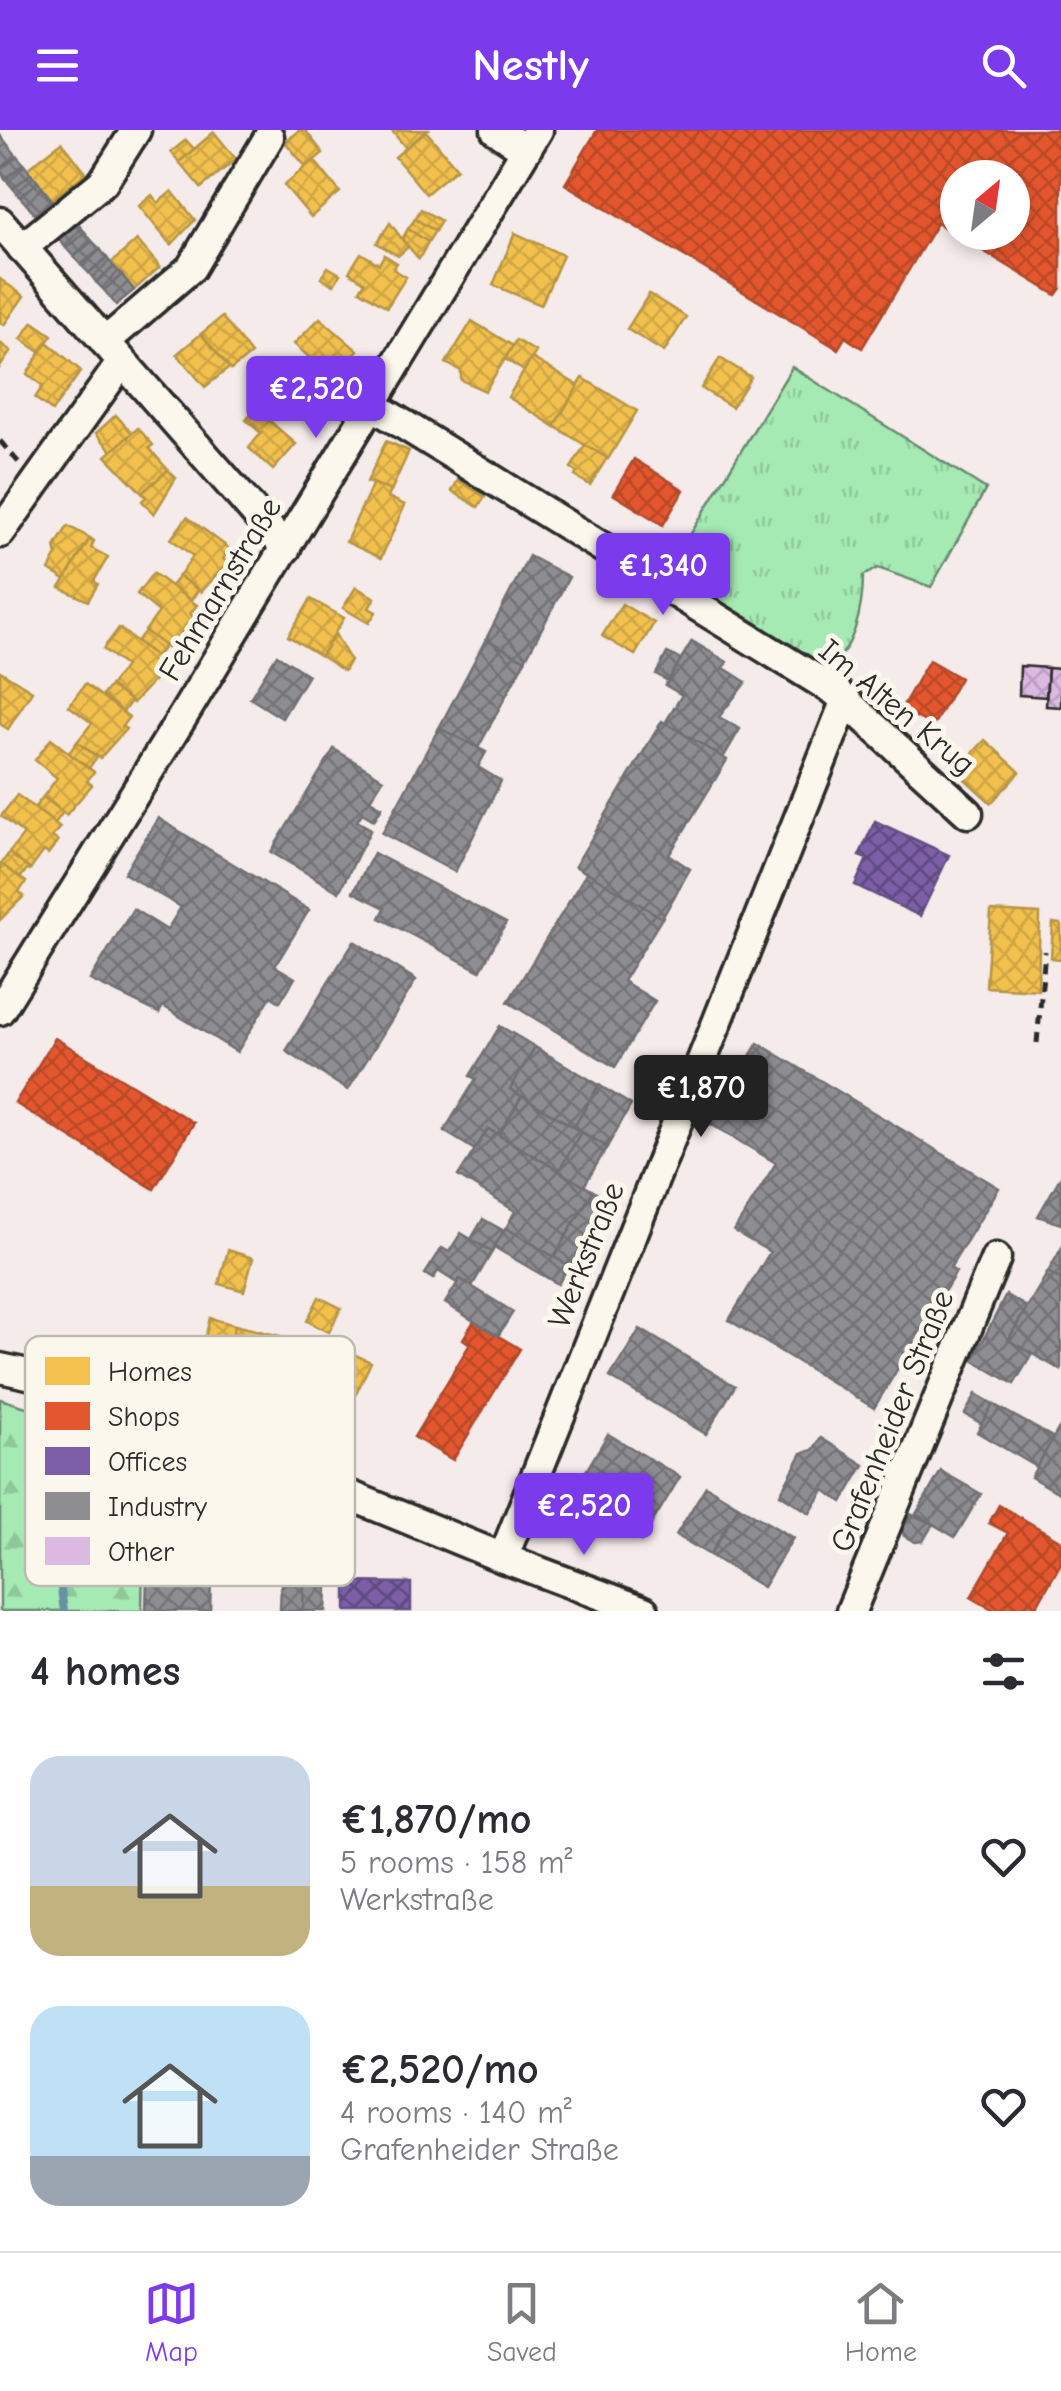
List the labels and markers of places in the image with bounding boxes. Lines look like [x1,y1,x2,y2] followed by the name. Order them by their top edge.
[235,356,397,441] pin: €2,520
[582,533,744,618] pin: €1,340
[620,1055,782,1140] pin: €1,870
[503,1473,665,1558] pin: €2,520

